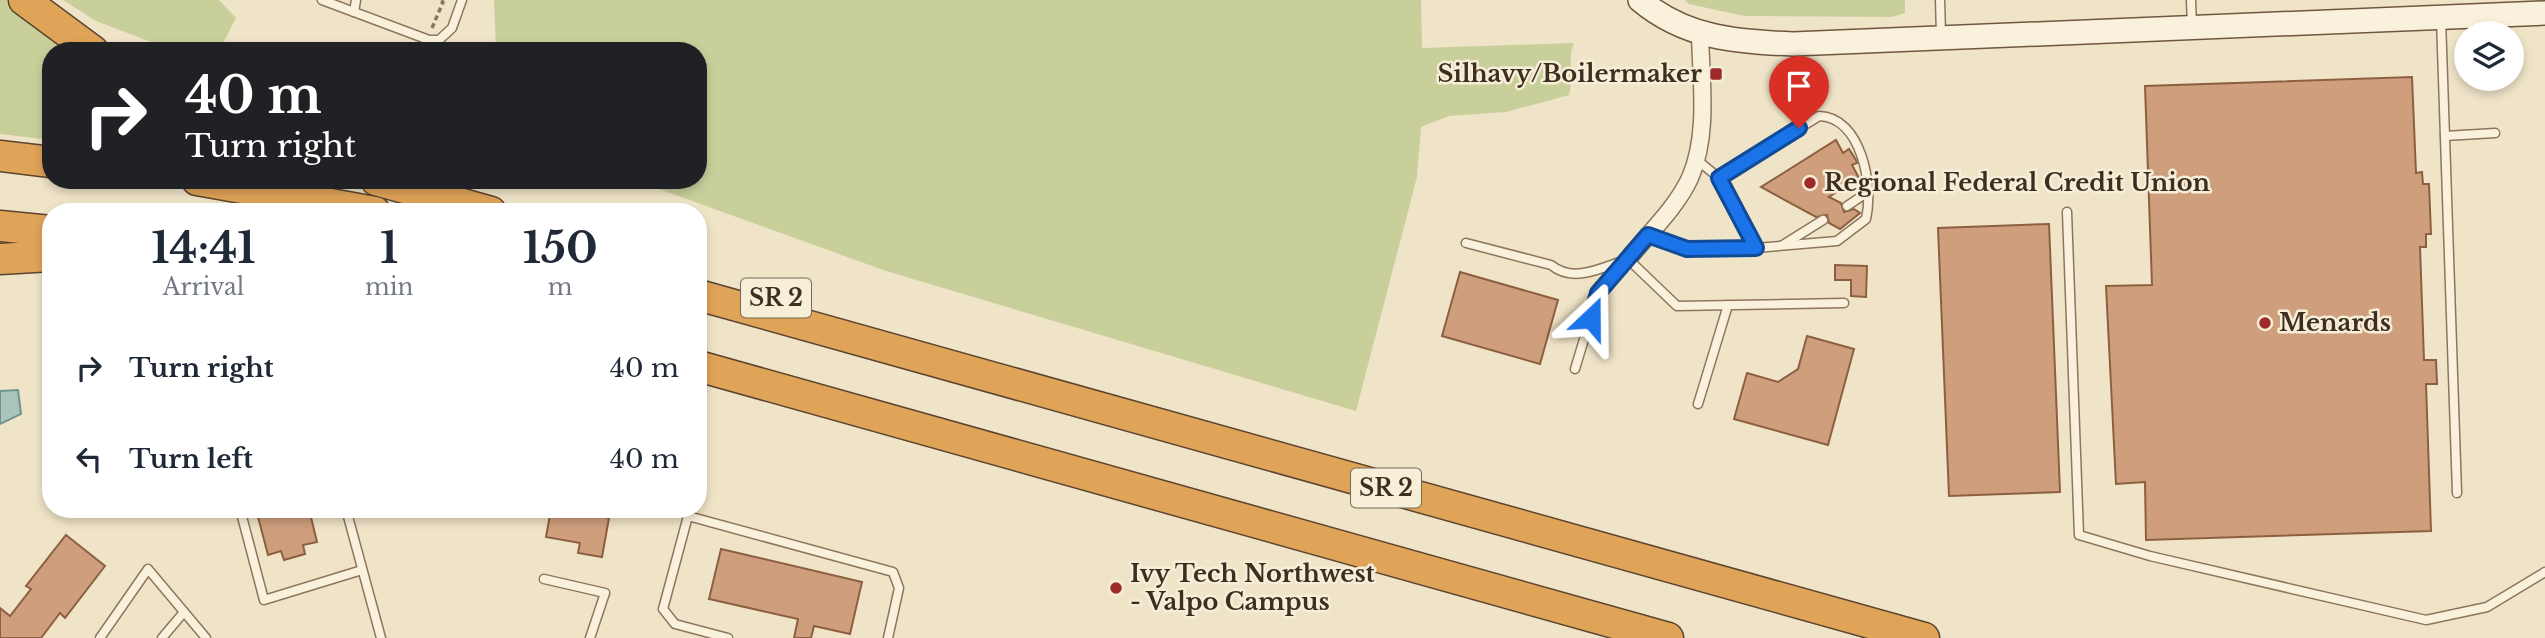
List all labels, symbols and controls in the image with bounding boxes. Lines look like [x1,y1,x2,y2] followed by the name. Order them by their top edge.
[2454,21,2524,91] map controls
[2454,21,2524,91] button: layers
[1769,56,1829,128] pin
[1437,59,1702,88] place label: Silhavy/Boilermaker
[185,65,322,126] text: 40 m
[1708,66,1724,82] marker: Silhavy/Boilermaker
[1780,67,1818,105] icon: arrive
[70,70,161,161] icon: right
[185,126,356,166] text: Turn right
[1824,168,2211,197] place label: Regional Federal Credit Union
[1802,175,1818,191] marker: Regional Federal Credit Union
[151,222,256,274] text: 14:41
[380,222,398,274] text: 1
[523,222,598,274] text: 150
[163,273,244,301] text: Arrival
[365,273,413,301] text: min
[548,273,572,301] text: m
[741,278,811,318] road number: SR 2
[1554,281,1628,355] position arrow
[2279,308,2391,337] place label: Menards
[2257,315,2273,331] marker: Menards
[70,349,108,387] icon: right
[129,352,274,384] text: Turn right
[610,352,679,384] text: 40 m
[70,440,108,478] icon: left
[129,443,253,475] text: Turn left
[610,443,679,475] text: 40 m
[1351,468,1421,508] road number: SR 2
[1130,559,1376,616] place label: Ivy Tech Northwest - Valpo Campus
[1108,580,1124,596] marker: Ivy Tech Northwest - Valpo Campus

